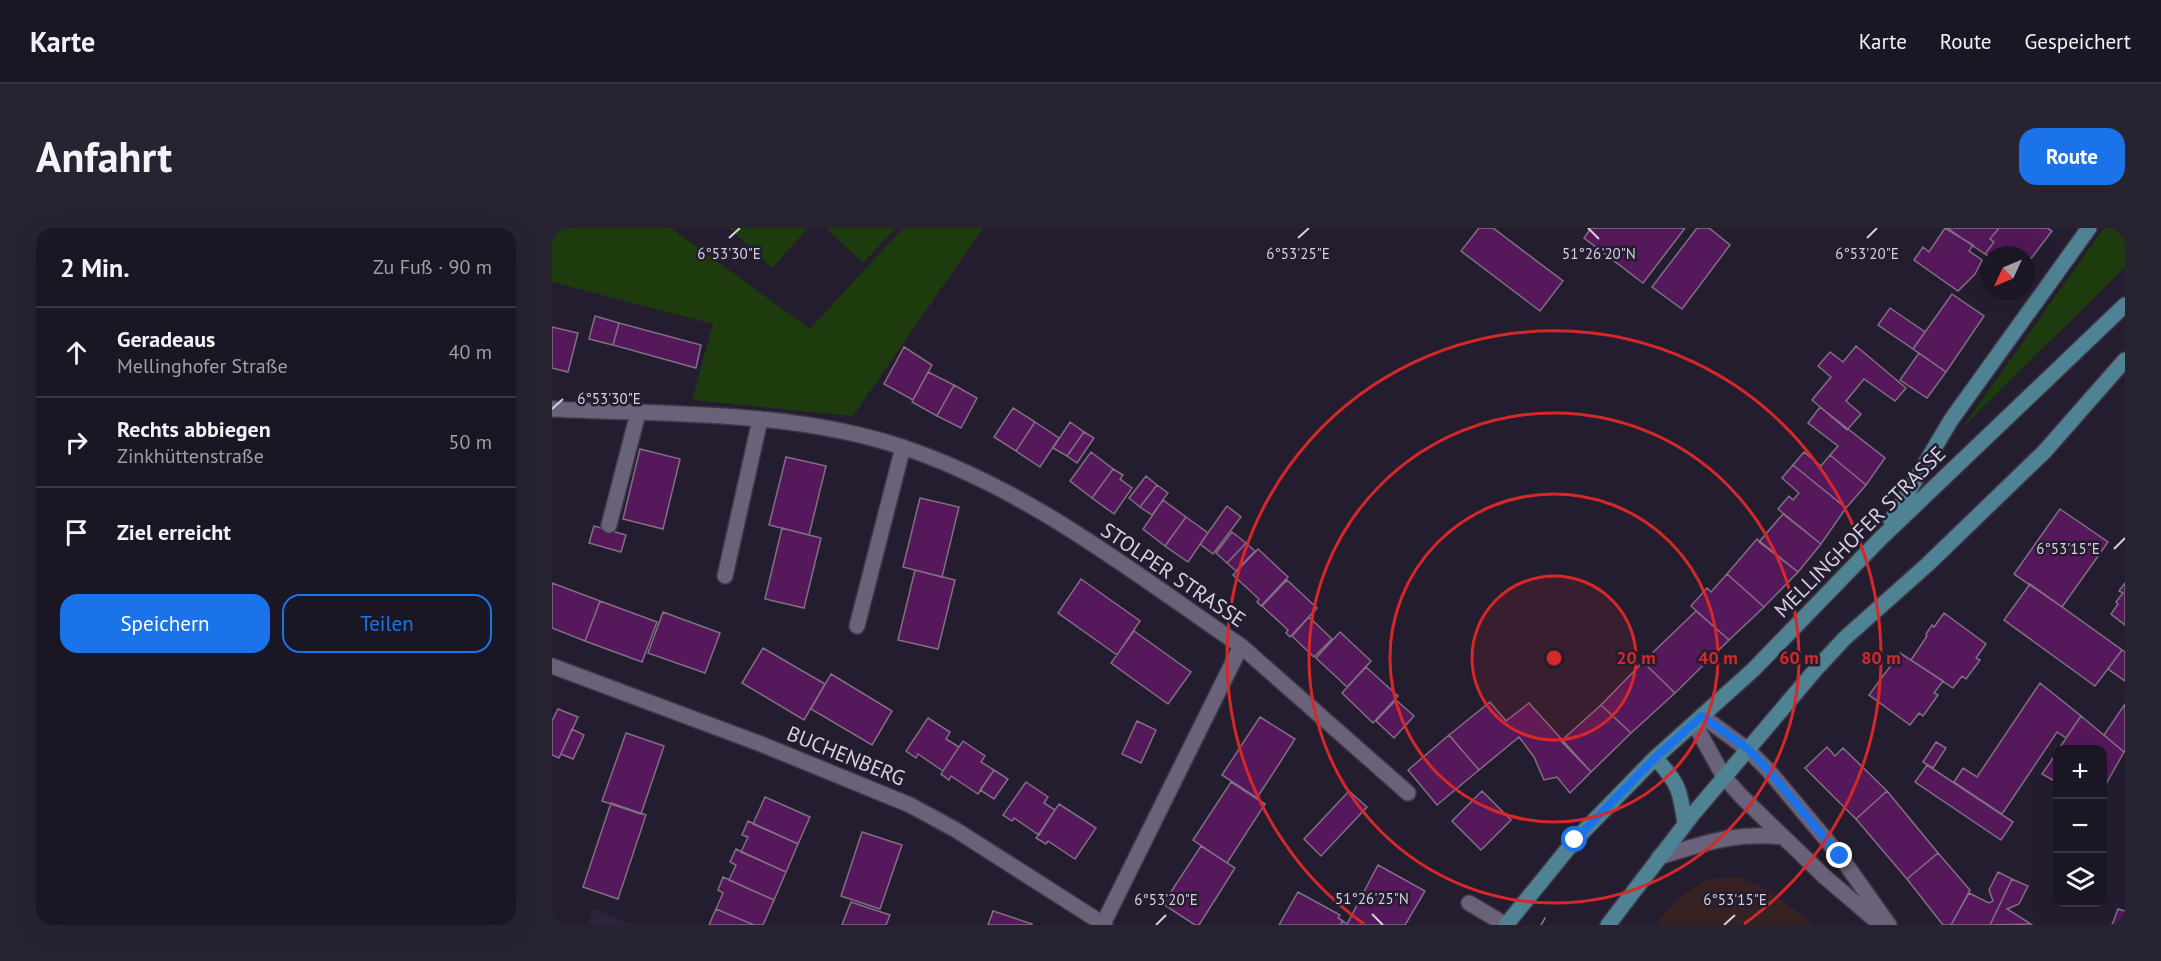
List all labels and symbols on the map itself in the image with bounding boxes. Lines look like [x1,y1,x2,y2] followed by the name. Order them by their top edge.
[697,244,761,263] text: 6°53'30"E
[1266,244,1330,263] text: 6°53'25"E
[1562,244,1636,263] text: 51°26'20"N
[1835,244,1899,263] text: 6°53'20"E
[1981,246,2035,300] north arrow
[577,389,641,408] text: 6°53'30"E
[1768,440,1951,623] street label: MELLINGHOFER STRASSE
[1096,516,1251,633] street label: STOLPER STRASSE
[2036,539,2100,558] text: 6°53'15"E
[1616,646,1656,669] text: 20 m
[1698,646,1738,669] text: 40 m
[1779,646,1819,669] text: 60 m
[1861,646,1901,669] text: 80 m
[1544,648,1564,668] centre of rings
[783,720,909,792] street label: BUCHENBERG
[1561,826,1587,852] route start
[1826,842,1852,868] route end
[1335,889,1409,908] text: 51°26'25"N
[1134,890,1198,909] text: 6°53'20"E
[1703,890,1767,909] text: 6°53'15"E

